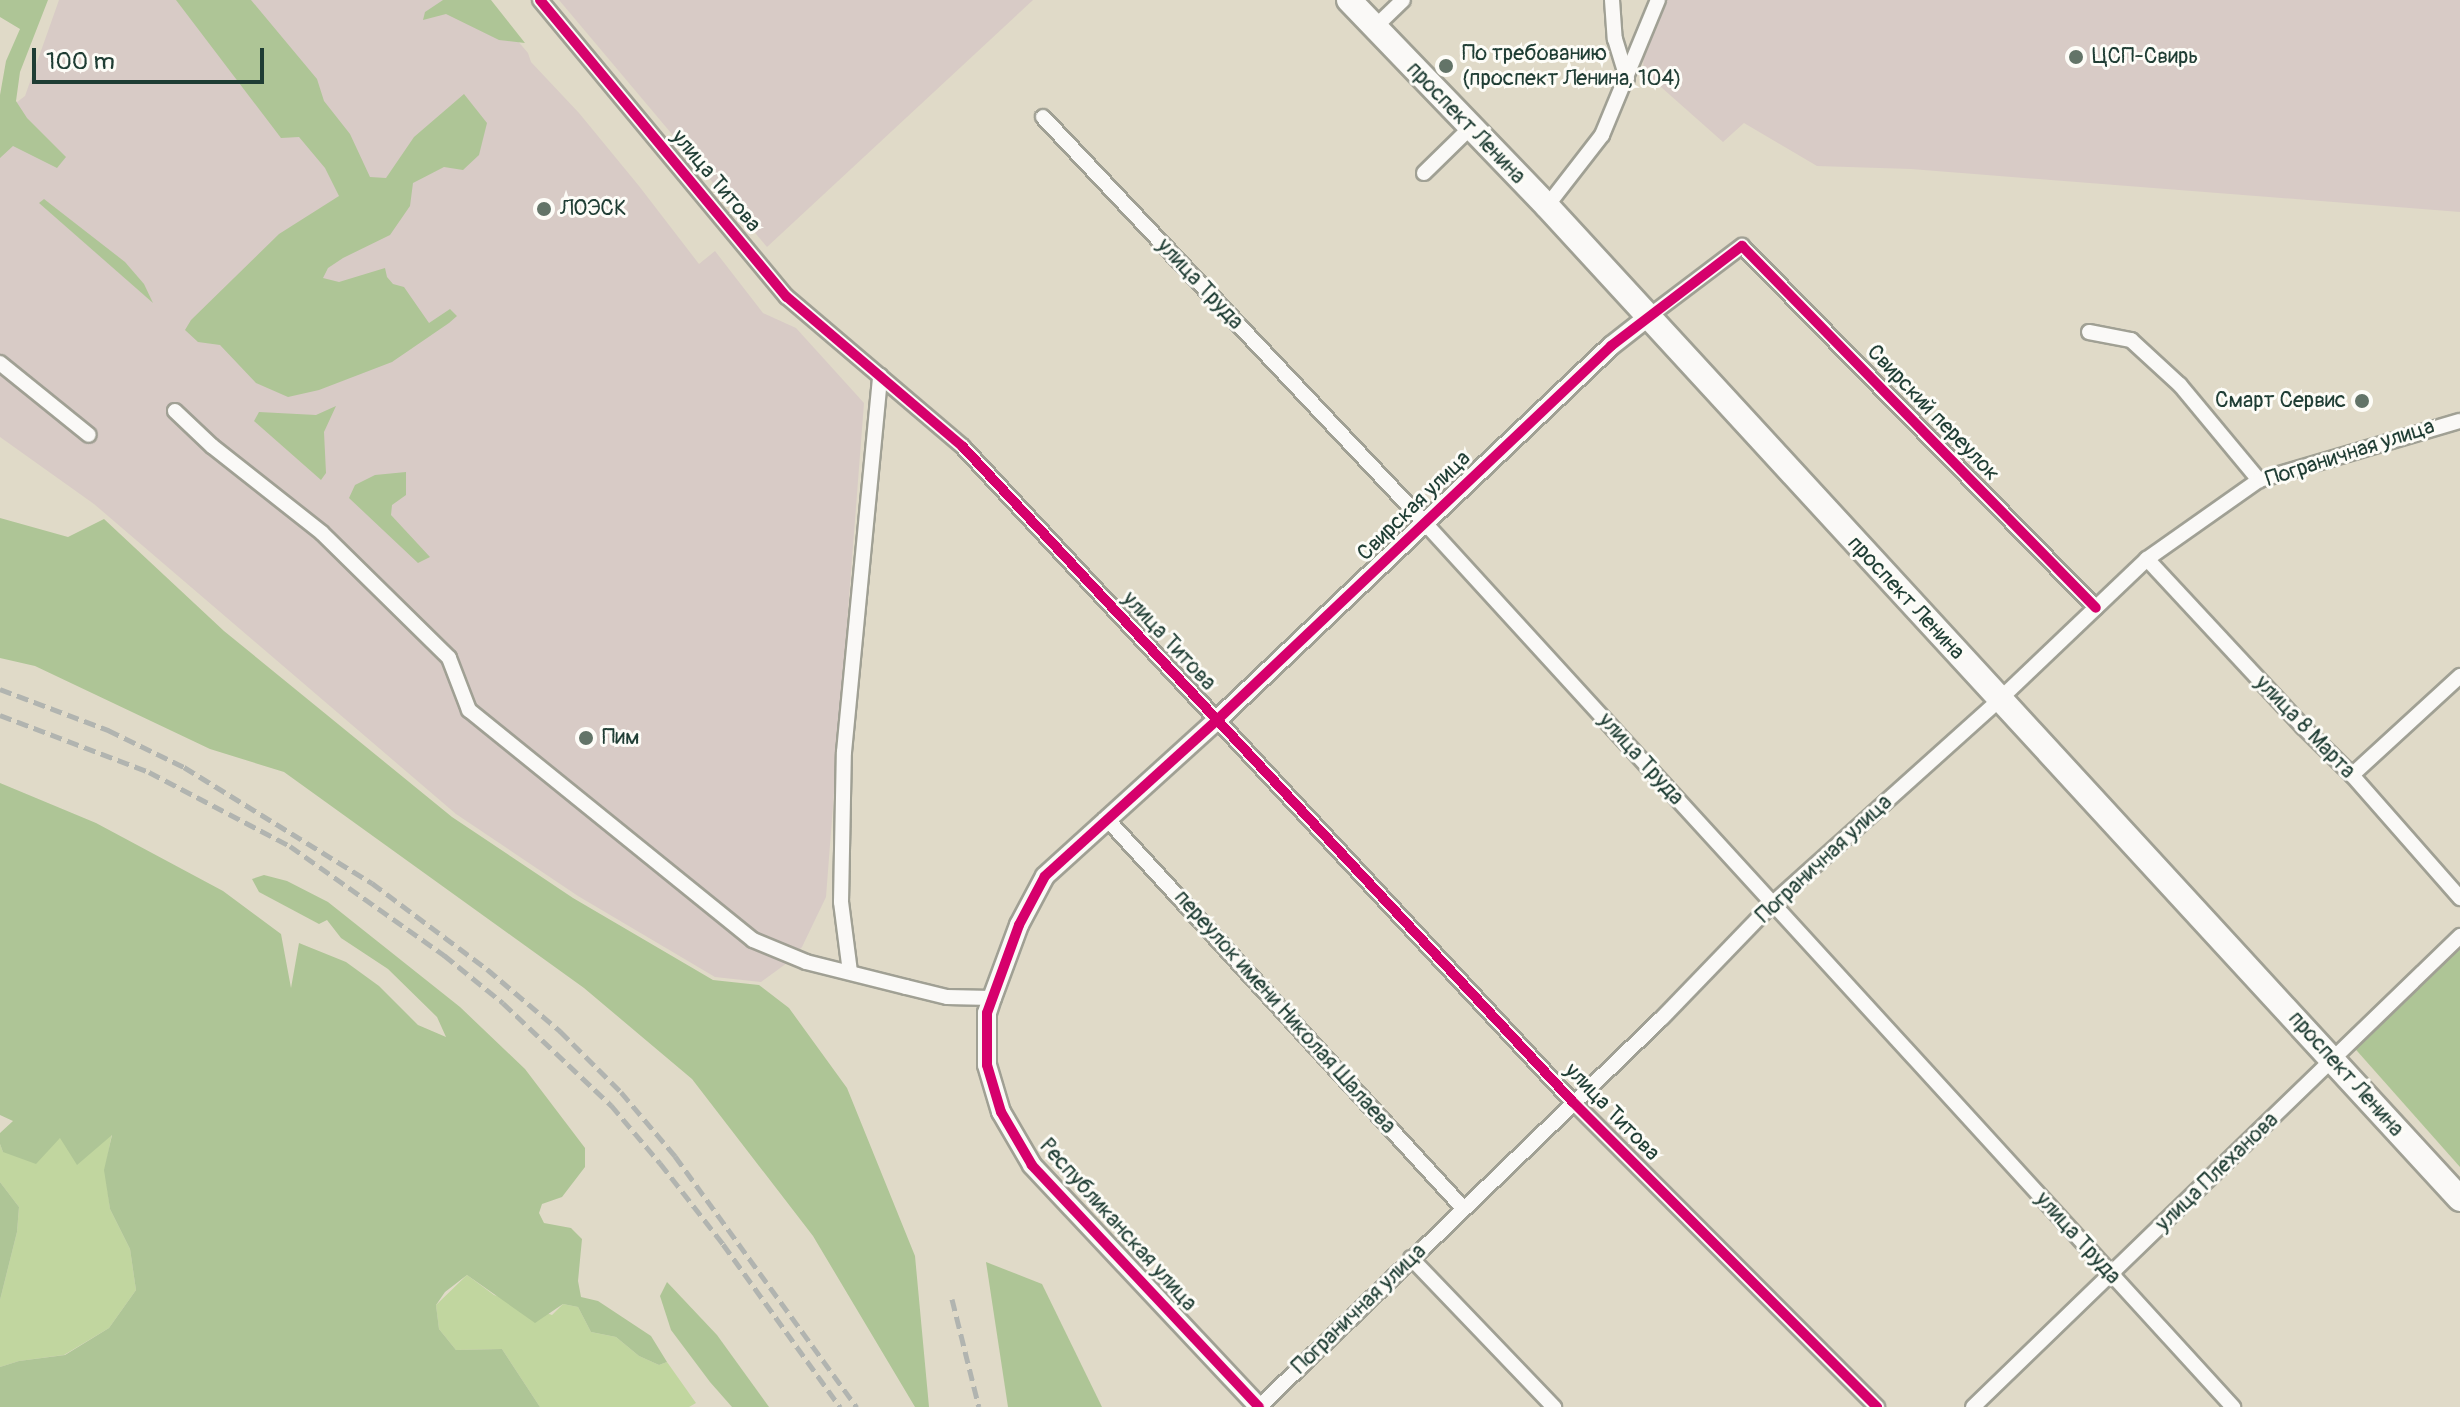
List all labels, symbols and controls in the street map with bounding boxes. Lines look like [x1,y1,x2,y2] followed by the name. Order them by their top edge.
[36,32,268,82] scale bar
[1462,40,1682,92] place label: По требованию (проспект Ленина, 104)
[2092,44,2198,70] place label: ЦСП-Свирь
[46,47,115,76] text: 100 m
[2067,48,2085,66] marker: ЦСП-Свирь
[1401,56,1531,190] street label: проспект Ленина
[1437,57,1455,75] marker: По требованию (проспект Ленина, 104)
[666,124,766,238] street label: улица Титова
[560,196,627,222] place label: ЛОЭСК
[535,200,553,218] marker: ЛОЭСК
[1151,233,1249,335] street label: улица Труда
[1861,339,2005,487] street label: Свирский переулок
[2215,388,2346,414] place label: Смарт Сервис
[2353,392,2371,410] marker: Смарт Сервис
[2262,413,2438,493] street label: Пограничная улица
[1352,445,1476,567] street label: Свирская улица
[1842,531,1970,665] street label: проспект Ленина
[1117,586,1221,696] street label: улица Титова
[2249,670,2361,784] street label: улица 8 Марта
[1593,707,1689,811] street label: улица Труда
[602,725,639,751] place label: Пим
[577,729,595,747] marker: Пим
[1751,789,1897,929] street label: Пограничная улица
[1169,885,1401,1139] street label: переулок имени Николая Шалаева
[2283,1006,2409,1142] street label: проспект Ленина
[1559,1058,1665,1166] street label: улица Титова
[2150,1107,2284,1237] street label: улица Плеханова
[1034,1133,1202,1317] street label: Республиканская улица
[2030,1186,2126,1290] street label: улица Труда
[1286,1238,1432,1380] street label: Пограничная улица

